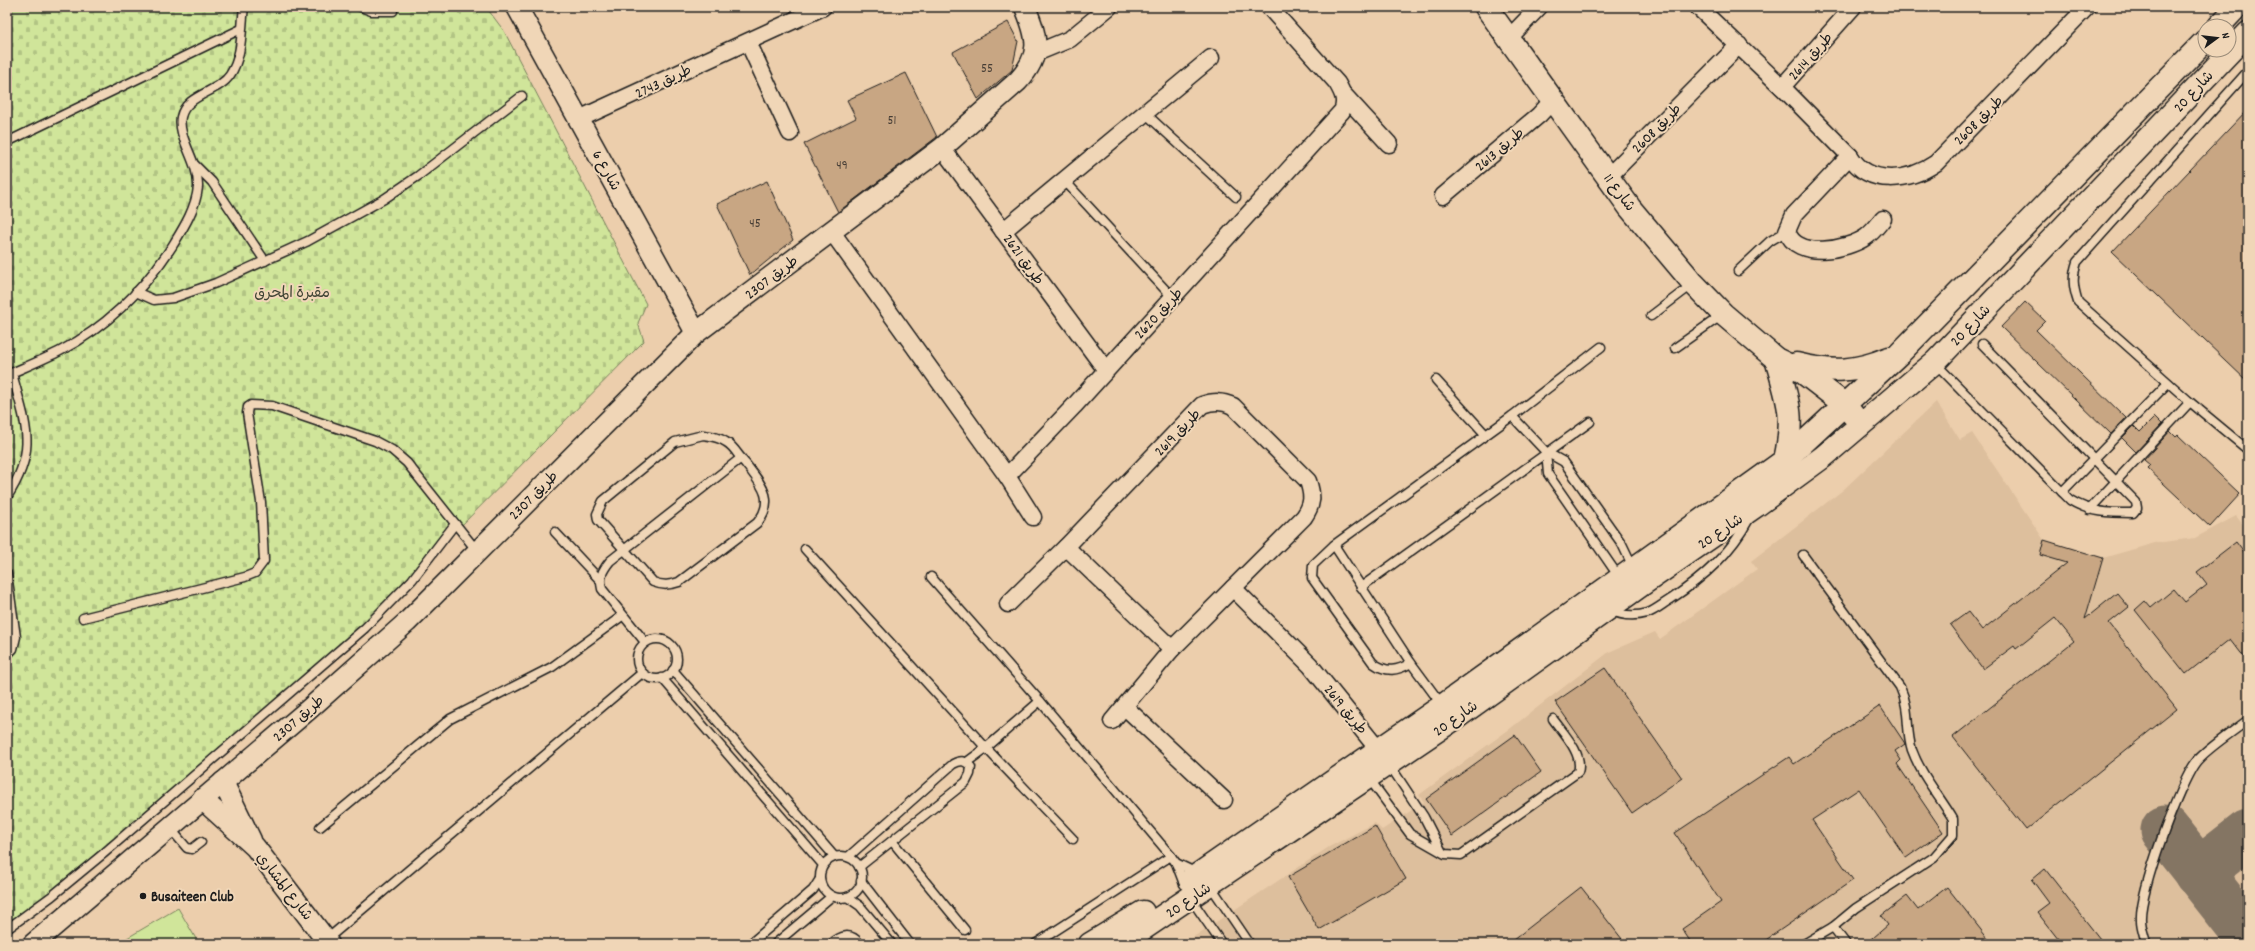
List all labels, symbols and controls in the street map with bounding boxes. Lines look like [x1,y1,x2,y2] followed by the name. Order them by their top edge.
[2197,18,2237,58] north arrow
[1784,28,1839,86] street label: طريق 2614
[2216,31,2233,41] text: N
[632,60,696,105] street label: طريق 2743
[981,60,993,79] house number: 55
[2169,66,2220,118] street label: شارع 20
[1949,91,2009,151] street label: طريق 2608
[1627,99,1687,159] street label: طريق 2608
[888,112,896,131] house number: 51
[1471,123,1530,178] street label: طريق 2613
[585,147,625,195] street label: شارع 6
[836,157,848,176] house number: 49
[1597,170,1640,217] street label: شارع 11
[749,215,761,234] house number: 45
[996,230,1049,290] street label: طريق 2621
[741,251,804,306] street label: طريق 2307
[254,283,330,305] park label: مقبرة المحرق
[1130,284,1189,345] street label: طريق 2620
[1946,301,1997,352] street label: شارع 20
[1150,405,1207,462] street label: طريق 2619
[505,467,564,526] street label: طريق 2307
[1694,509,1748,556] street label: شارع 20
[1317,680,1372,740] street label: طريق 2619
[269,691,330,748] street label: طريق 2307
[1429,696,1483,743] street label: شارع 20
[250,848,317,926] street label: شارع المشاري
[1162,878,1216,925] street label: شارع 20
[151,887,234,909] place label: Busaiteen Club
[138,891,148,901] marker: Busaiteen Club

